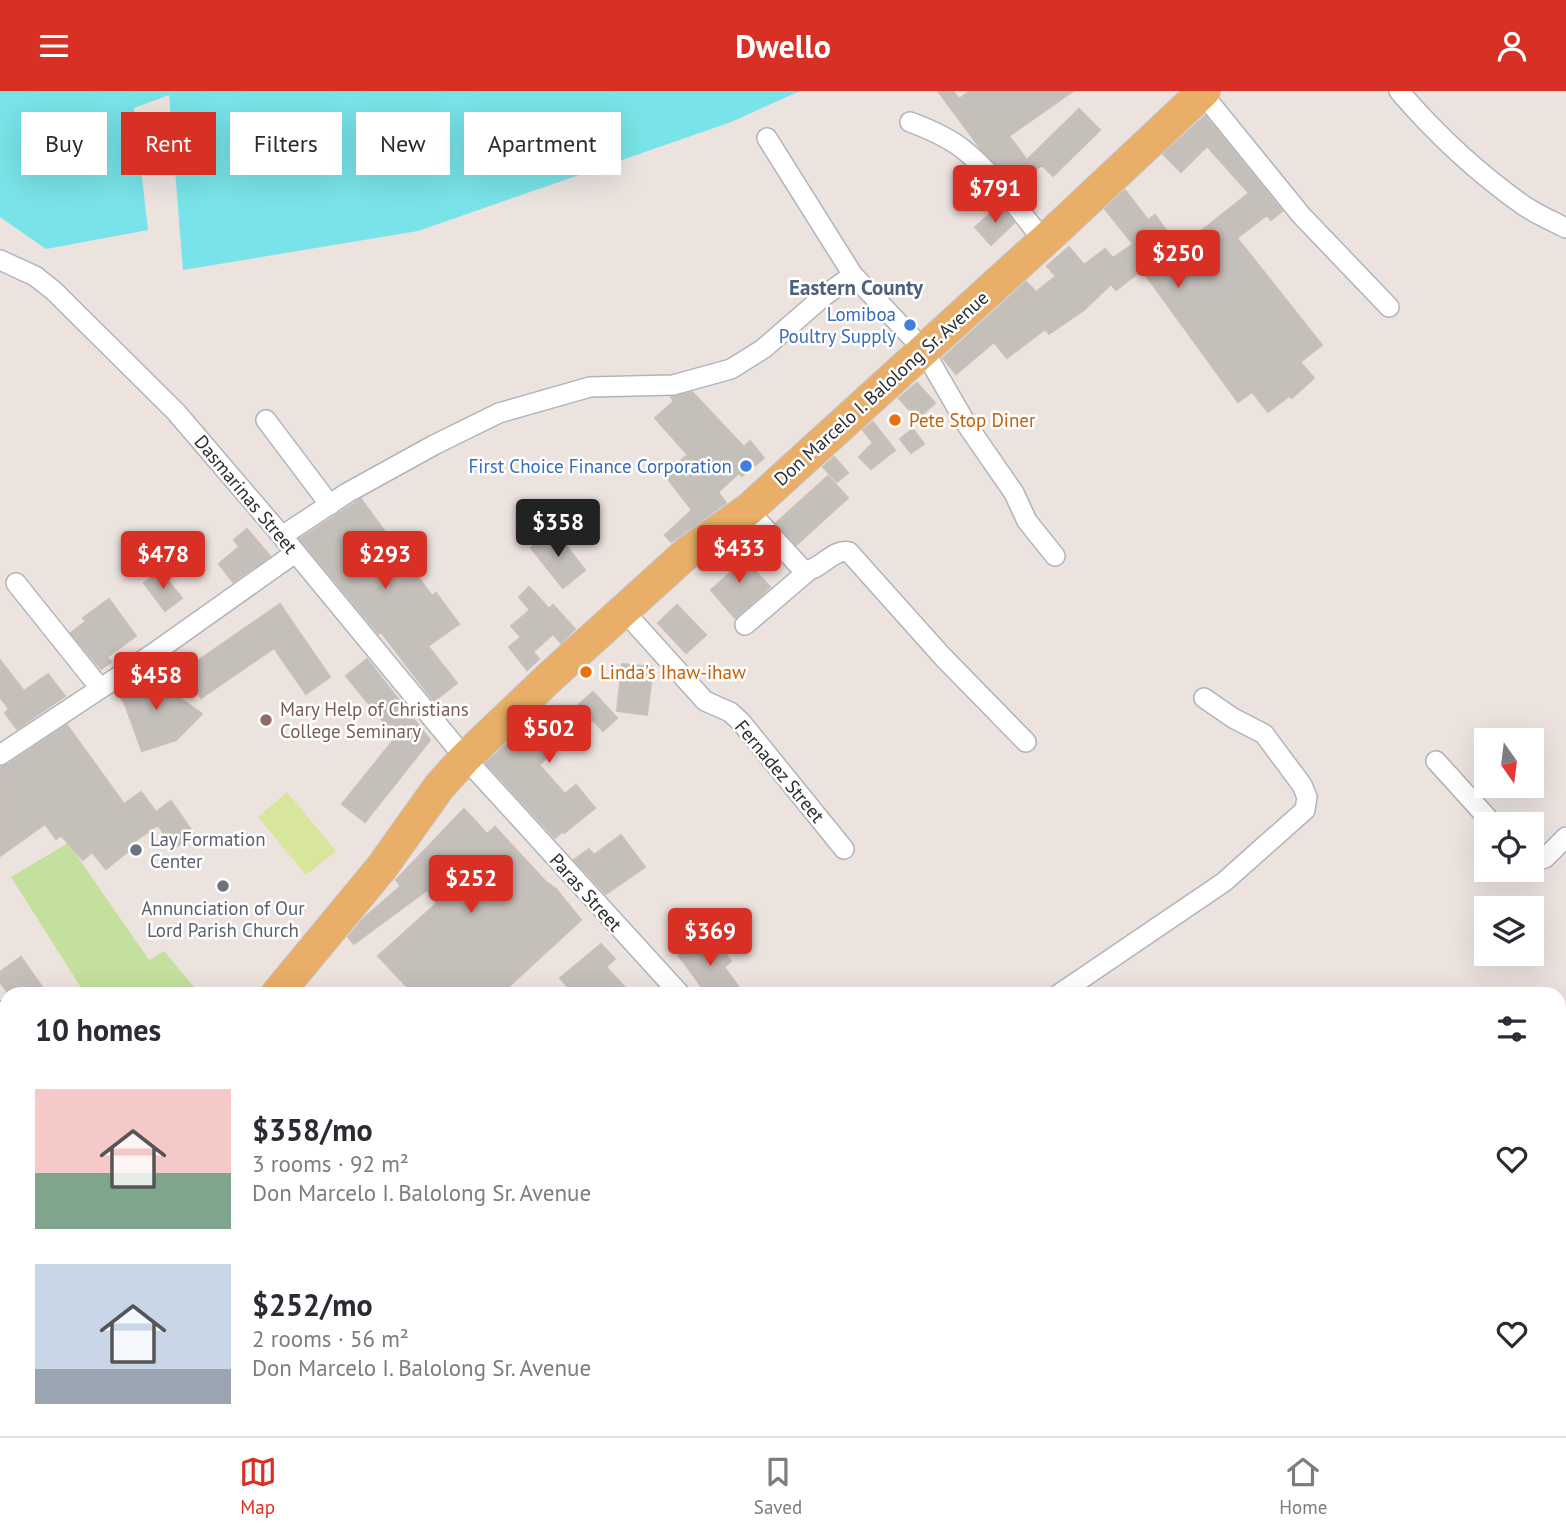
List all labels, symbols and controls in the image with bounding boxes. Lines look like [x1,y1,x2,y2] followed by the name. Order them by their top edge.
[735,25,831,67] text: Dwello
[35,27,73,65] icon: menu
[1493,27,1531,65] icon: person
[21,112,107,175] chip: Buy
[121,112,216,175] chip: Rent
[230,112,342,175] chip: Filters
[356,112,450,175] chip: New
[464,112,621,175] chip: Apartment
[954,165,1036,225] pin: $791
[969,173,1021,202] text: $791
[1137,231,1219,290] pin: $250
[1152,238,1204,267] text: $250
[789,274,924,301] district label: Eastern County
[769,285,993,491] street label: Don Marcelo I. Balolong Sr. Avenue
[779,302,896,348] place label: Lomiboa Poultry Supply
[902,317,918,333] marker: Lomiboa Poultry Supply
[909,408,1036,432] place label: Pete Stop Diner
[887,412,903,428] marker: Pete Stop Diner
[189,430,303,559] street label: Dasmarinas Street
[468,454,732,478] place label: First Choice Finance Corporation
[738,458,754,474] marker: First Choice Finance Corporation
[517,499,599,559] pin: $358
[532,507,584,536] text: $358
[698,525,780,585] pin: $433
[122,531,204,591] pin: $478
[344,531,426,591] pin: $293
[713,533,765,562] text: $433
[137,539,189,568] text: $478
[359,539,411,568] text: $293
[115,653,197,712] pin: $458
[130,660,182,689] text: $458
[600,660,746,684] place label: Linda's Ihaw-ihaw
[578,664,594,680] marker: Linda's Ihaw-ihaw
[280,697,469,743] place label: Mary Help of Christians College Seminary
[508,705,590,765] pin: $502
[258,712,274,728] marker: Mary Help of Christians College Seminary
[523,713,575,742] text: $502
[730,715,830,828] street label: Fernadez Street
[1474,728,1544,798] north arrow
[1474,728,1544,966] map controls
[1474,812,1544,882] button: locate
[150,827,266,873] place label: Lay Formation Center
[128,842,144,858] marker: Lay Formation Center
[545,848,628,936] street label: Paras Street
[430,855,512,915] pin: $252
[445,863,497,892] text: $252
[215,878,231,894] marker: Annunciation of Our Lord Parish Church
[141,896,305,942] place label: Annunciation of Our Lord Parish Church
[1474,896,1544,966] button: layers
[669,909,751,968] pin: $369
[684,916,736,945] text: $369
[35,1010,161,1049] text: 10 homes
[1493,1010,1531,1048] icon: filters
[252,1110,373,1149] text: $358/mo
[91,1117,175,1201] icon: home
[1493,1140,1531,1178] icon: heart
[252,1149,409,1178] text: 3 rooms · 92 m²
[252,1178,591,1207] text: Don Marcelo I. Balolong Sr. Avenue
[252,1285,373,1324] text: $252/mo
[91,1292,175,1376] icon: home
[1493,1315,1531,1353] icon: heart
[252,1324,409,1353] text: 2 rooms · 56 m²
[252,1353,591,1382] text: Don Marcelo I. Balolong Sr. Avenue
[239,1453,277,1519] tab: Map
[754,1453,802,1519] tab: Saved
[1279,1453,1327,1519] tab: Home

